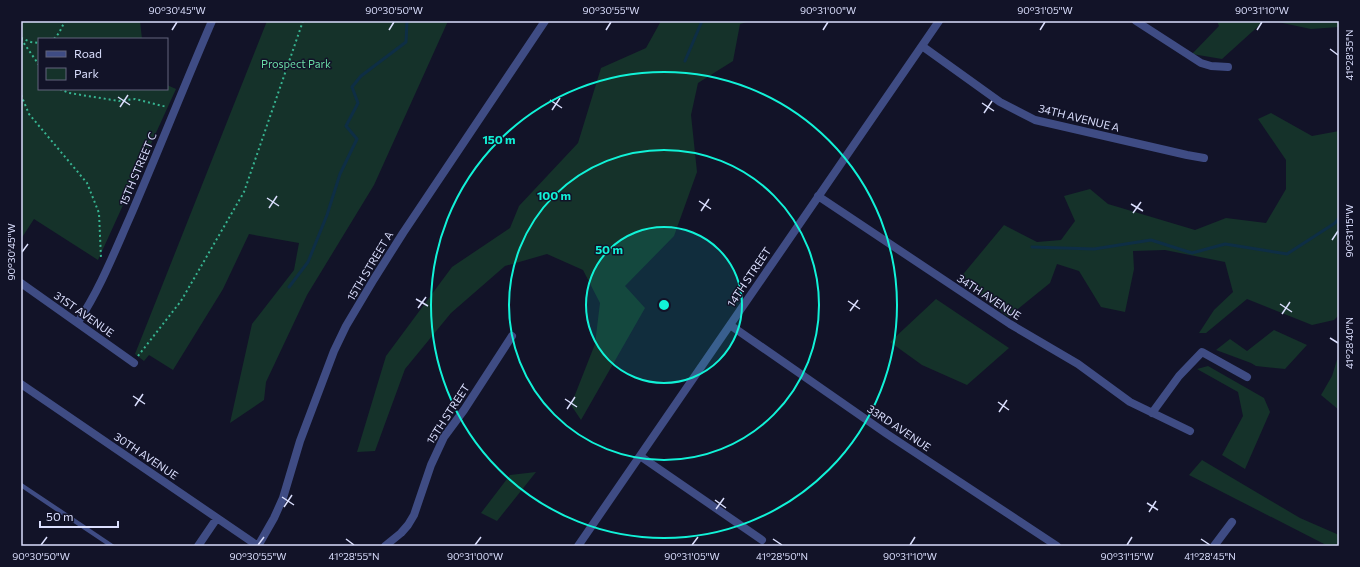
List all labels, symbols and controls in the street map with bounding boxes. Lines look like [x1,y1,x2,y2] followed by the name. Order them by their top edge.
[148,4,206,16] text: 90°30'45"W
[365,4,423,16] text: 90°30'50"W
[583,4,639,16] text: 90°30'55"W
[800,4,856,16] text: 90°31'00"W
[1017,4,1073,16] text: 90°31'05"W
[1235,4,1289,16] text: 90°31'10"W
[1343,29,1355,81] text: 41°28'35"N
[38,38,168,90] legend
[74,46,102,60] text: Road
[261,57,331,70] park label: Prospect Park
[74,66,100,80] text: Park
[1037,101,1121,134] street label: 34TH AVENUE A
[116,130,159,208] street label: 15TH STREET C
[482,132,516,146] text: 150 m
[537,188,571,202] text: 100 m
[1343,204,1355,258] text: 90°31'15"W
[5,223,17,281] text: 90°30'45"W
[344,228,396,303] street label: 15TH STREET A
[595,242,623,256] text: 50 m
[724,244,773,309] street label: 14TH STREET
[955,271,1024,322] street label: 34TH AVENUE
[52,288,117,339] street label: 31ST AVENUE
[657,298,671,312] centre of rings
[1343,317,1355,369] text: 41°28'40"N
[423,381,472,446] street label: 15TH STREET
[865,402,934,454] street label: 33RD AVENUE
[112,429,181,482] street label: 30TH AVENUE
[40,503,118,529] scale bar
[46,509,74,523] text: 50 m
[12,550,70,562] text: 90°30'50"W
[230,550,286,562] text: 90°30'55"W
[328,550,380,562] text: 41°28'55"N
[447,550,503,562] text: 90°31'00"W
[664,550,720,562] text: 90°31'05"W
[756,550,808,562] text: 41°28'50"N
[883,550,937,562] text: 90°31'10"W
[1100,550,1154,562] text: 90°31'15"W
[1184,550,1236,562] text: 41°28'45"N

